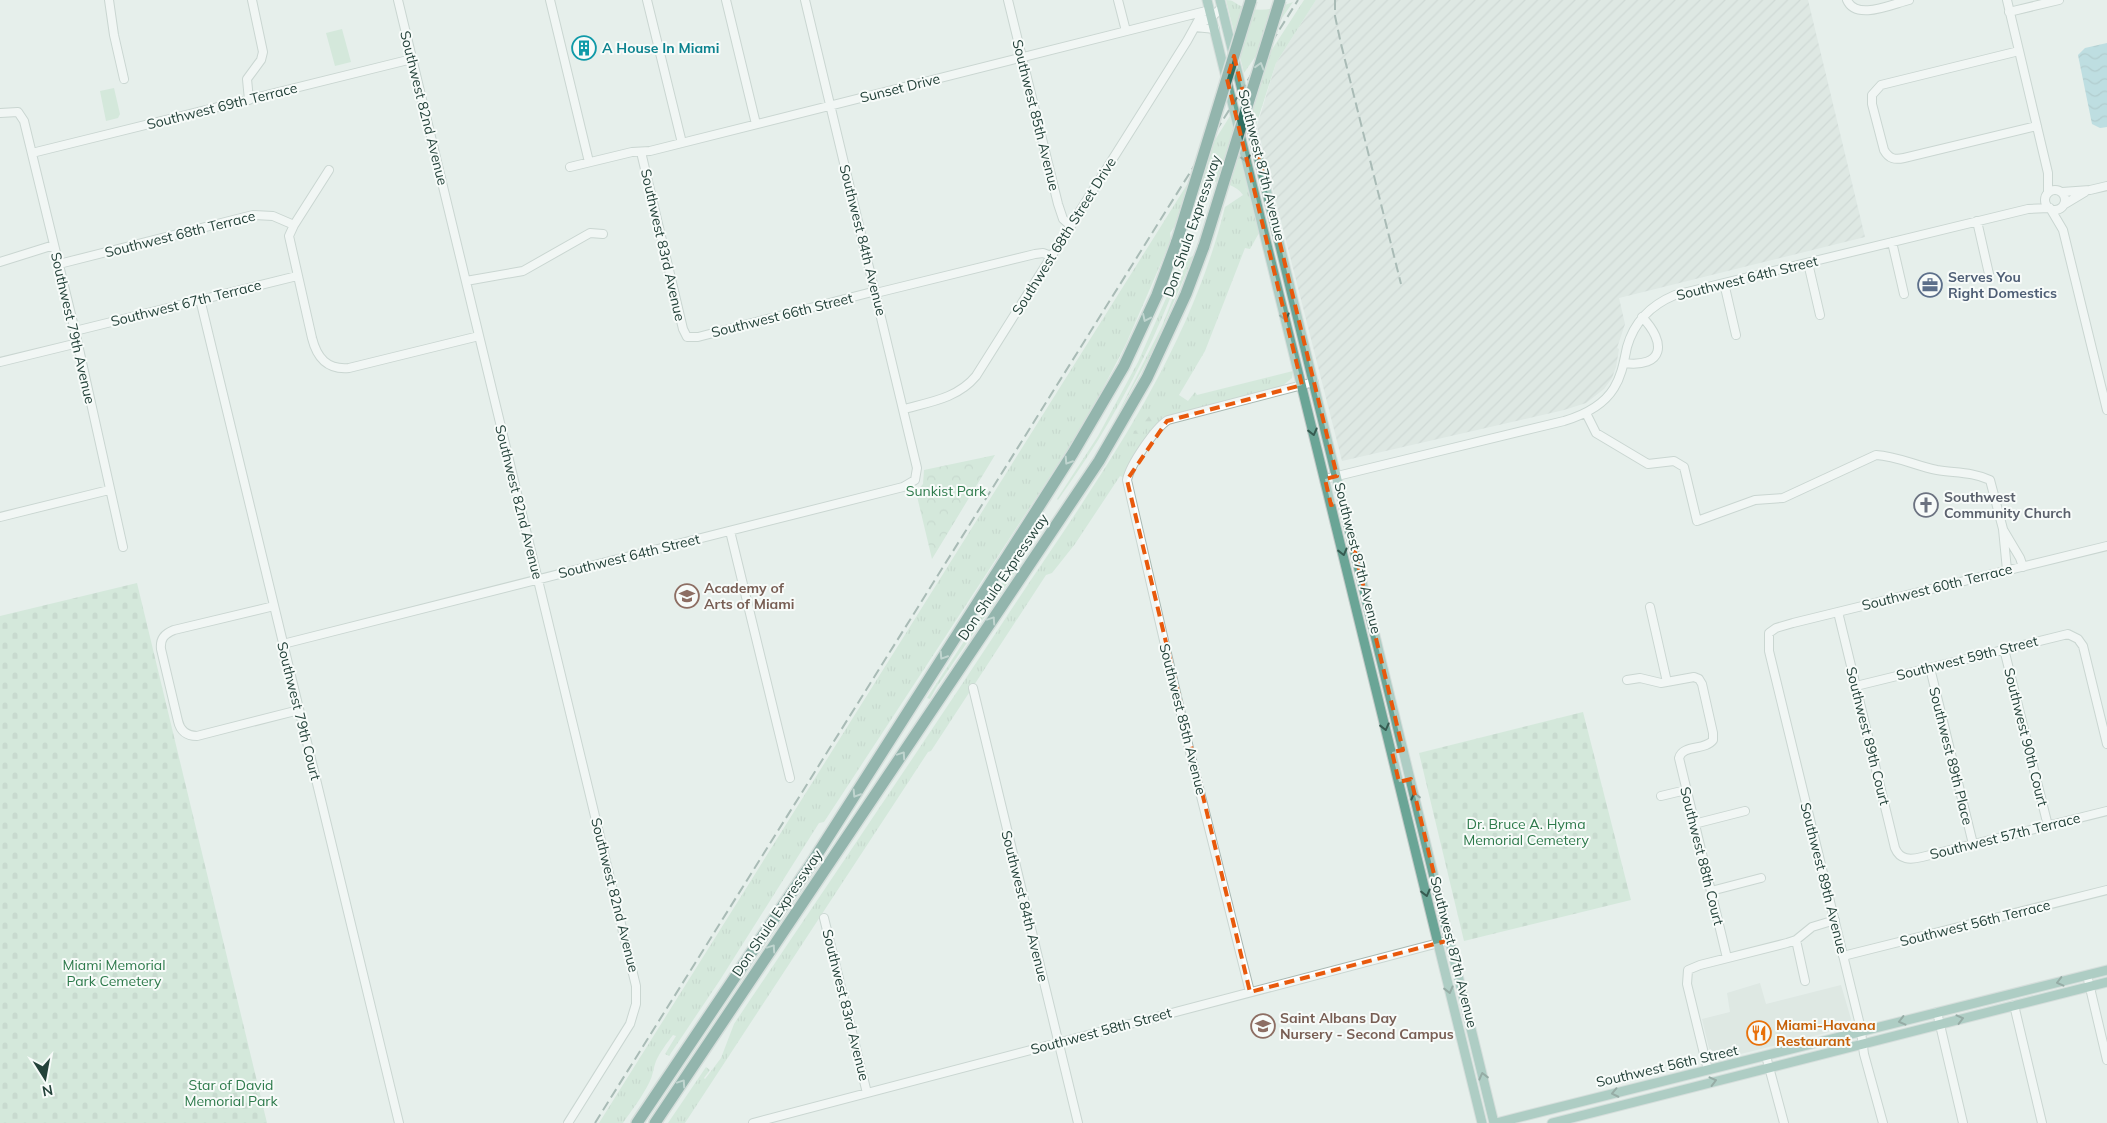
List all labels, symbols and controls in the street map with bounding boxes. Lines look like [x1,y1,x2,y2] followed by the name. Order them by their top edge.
[396,29,452,187] street label: Southwest 82nd Avenue
[571,35,597,61] building icon: A House In Miami
[1008,37,1064,193] street label: Southwest 85th Avenue
[602,39,719,57] place label: A House In Miami
[1254,63,1264,71] one-way arrow
[858,69,942,107] street label: Sunset Drive
[145,79,299,133] street label: Southwest 69th Terrace
[1234,87,1290,243] street label: Southwest 87th Avenue
[1159,152,1225,299] street label: Don Shula Expressway
[1008,154,1120,318] street label: Southwest 68th Street Drive
[1241,155,1251,163] one-way arrow
[835,162,891,318] street label: Southwest 84th Avenue
[637,167,689,323] street label: Southwest 83rd Avenue
[103,207,257,261] street label: Southwest 68th Terrace
[47,250,99,406] street label: Southwest 79th Avenue
[1674,252,1820,304] street label: Southwest 64th Street
[1948,268,2057,302] place label: Serves You Right Domestics
[1917,272,1943,298] office icon: Serves You Right Domestics
[109,276,263,330] street label: Southwest 67th Terrace
[709,289,855,341] street label: Southwest 66th Street
[1142,313,1153,322] one-way arrow
[1279,313,1290,322] one-way arrow
[491,423,547,581] street label: Southwest 82nd Avenue
[1308,427,1318,435] one-way arrow
[1065,455,1075,464] one-way arrow
[1330,480,1386,636] street label: Southwest 87th Avenue
[906,482,987,500] park label: Sunkist Park
[1944,488,2071,522] place label: Southwest Community Church
[1913,492,1939,518] church icon: Southwest Community Church
[954,510,1052,644] street label: Don Shula Expressway
[556,530,702,582] street label: Southwest 64th Street
[1337,548,1348,557] one-way arrow
[1860,560,2014,614] street label: Southwest 60th Terrace
[704,579,795,613] place label: Academy of Arts of Miami
[674,583,700,609] school or university icon: Academy of Arts of Miami
[986,616,996,625] one-way arrow
[1894,632,2040,684] street label: Southwest 59th Street
[273,640,325,782] street label: Southwest 79th Court
[1155,641,1211,797] street label: Southwest 85th Avenue
[939,651,949,660] one-way arrow
[1842,665,1894,807] street label: Southwest 89th Court
[2000,666,2052,808] street label: Southwest 90th Court
[1925,685,1977,827] street label: Southwest 89th Place
[1379,722,1390,731] one-way arrow
[896,751,905,760] one-way arrow
[1676,785,1728,927] street label: Southwest 88th Court
[852,788,862,797] one-way arrow
[1410,792,1420,800] one-way arrow
[1796,800,1852,956] street label: Southwest 89th Avenue
[1928,809,2082,863] street label: Southwest 57th Terrace
[1463,815,1589,849] park label: Dr. Bruce A. Hyma Memorial Cemetery
[587,816,643,974] street label: Southwest 82nd Avenue
[997,828,1053,984] street label: Southwest 84th Avenue
[728,846,826,980] street label: Don Shula Expressway
[1426,874,1482,1030] street label: Southwest 87th Avenue
[1420,889,1431,898] one-way arrow
[1898,896,2052,950] street label: Southwest 56th Terrace
[818,927,874,1083] street label: Southwest 83rd Avenue
[766,944,776,953] one-way arrow
[62,956,166,990] park label: Miami Memorial Park Cemetery
[2056,976,2064,986] one-way arrow
[1444,985,1454,993] one-way arrow
[1029,1003,1174,1058] street label: Southwest 58th Street
[1280,1009,1454,1043] place label: Saint Albans Day Nursery - Second Campus
[1250,1013,1276,1039] school or university icon: Saint Albans Day Nursery - Second Campus
[1955,1014,1964,1025] one-way arrow
[1898,1015,1907,1026] one-way arrow
[1776,1016,1876,1050] place label: Miami-Havana Restaurant
[1746,1020,1772,1046] restaurant icon: Miami-Havana Restaurant
[1594,1041,1740,1091] street label: Southwest 56th Street
[20,1053,70,1103] north arrow
[1478,1071,1489,1080] one-way arrow
[184,1076,278,1110] park label: Star of David Memorial Park
[1708,1077,1716,1087] one-way arrow
[676,1079,685,1088] one-way arrow
[41,1081,54,1101] text: N
[1611,1087,1620,1098] one-way arrow

